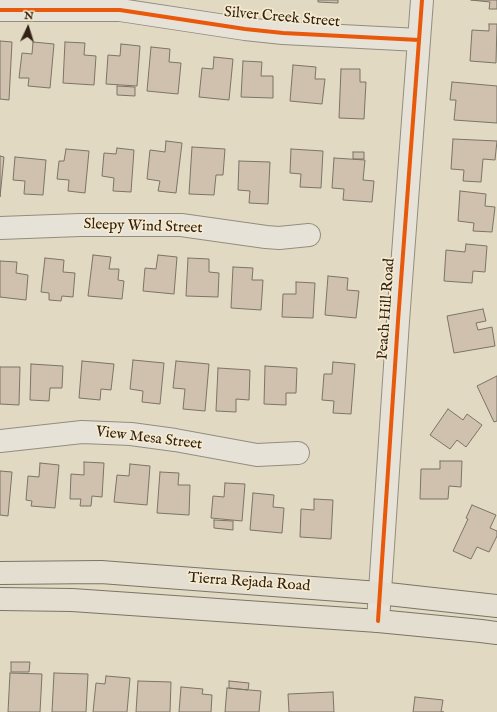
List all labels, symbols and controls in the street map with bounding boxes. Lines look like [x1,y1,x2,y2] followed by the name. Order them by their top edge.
[223,4,341,32] street label: Silver Creek Street
[8,8,48,48] north arrow
[24,9,34,23] text: N
[83,216,203,238] street label: Sleepy Wind Street
[374,258,400,360] street label: Peach Hill Road
[95,424,203,454] street label: View Mesa Street
[187,570,311,596] street label: Tierra Rejada Road

